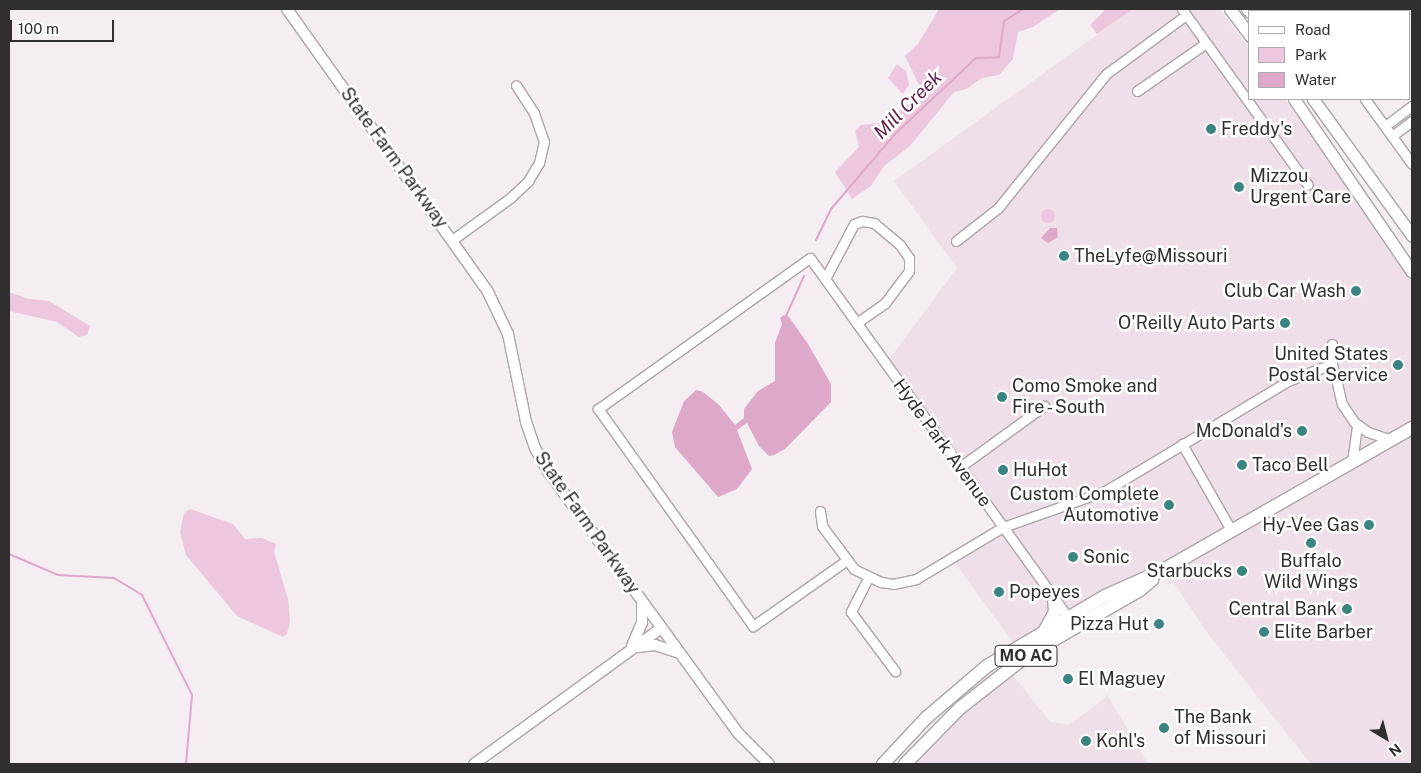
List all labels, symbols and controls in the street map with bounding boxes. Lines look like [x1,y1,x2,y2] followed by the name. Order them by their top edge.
[12,10,116,42] scale bar
[1248,10,1411,100] legend
[18,20,59,37] text: 100 m
[1295,21,1331,38] text: Road
[1295,46,1327,63] text: Park
[869,66,947,144] water label: Mill Creek
[1295,71,1337,88] text: Water
[336,83,452,233] street label: State Farm Parkway
[1221,118,1292,140] place label: Freddy's
[1205,123,1217,135] marker: Freddy's
[1250,166,1351,208] place label: Mizzou Urgent Care
[1232,180,1246,194] marker: Mizzou Urgent Care
[1074,245,1227,267] place label: TheLyfe@Missouri
[1058,250,1070,262] marker: TheLyfe@Missouri
[1223,280,1346,302] place label: Club Car Wash
[1350,285,1362,297] marker: Club Car Wash
[1118,312,1275,334] place label: O'Reilly Auto Parts
[1279,317,1291,329] marker: O'Reilly Auto Parts
[1268,344,1388,386] place label: United States Postal Service
[1392,359,1404,371] marker: United States Postal Service
[888,375,996,511] street label: Hyde Park Avenue
[1012,376,1158,418] place label: Como Smoke and Fire - South
[996,391,1008,403] marker: Como Smoke and Fire - South
[1196,420,1292,442] place label: McDonald's
[1296,425,1308,437] marker: McDonald's
[530,448,644,598] street label: State Farm Parkway
[1252,454,1329,476] place label: Taco Bell
[1013,459,1068,481] place label: HuHot
[1236,459,1248,471] marker: Taco Bell
[997,464,1009,476] marker: HuHot
[1010,484,1159,526] place label: Custom Complete Automotive
[1163,499,1175,511] marker: Custom Complete Automotive
[1262,514,1359,536] place label: Hy-Vee Gas
[1363,519,1375,531] marker: Hy-Vee Gas
[1305,537,1317,549] marker: Buffalo Wild Wings
[1083,546,1130,568] place label: Sonic
[1067,551,1079,563] marker: Sonic
[1264,551,1358,594] place label: Buffalo Wild Wings
[1147,560,1232,582] place label: Starbucks
[1236,565,1248,577] marker: Starbucks
[1009,581,1080,603] place label: Popeyes
[993,586,1005,598] marker: Popeyes
[1228,598,1337,620] place label: Central Bank
[1341,603,1353,615] marker: Central Bank
[1070,613,1149,635] place label: Pizza Hut
[1153,618,1165,630] marker: Pizza Hut
[1274,621,1373,643] place label: Elite Barber
[1258,626,1270,638] marker: Elite Barber
[994,642,1058,669] road number: MO AC
[1078,668,1166,690] place label: El Maguey
[1062,673,1074,685] marker: El Maguey
[1174,707,1266,750] place label: The Bank of Missouri
[1361,713,1411,763] north arrow
[1158,722,1170,734] marker: The Bank of Missouri
[1096,730,1145,752] place label: Kohl's
[1080,735,1092,747] marker: Kohl's
[1386,740,1404,760] text: N

